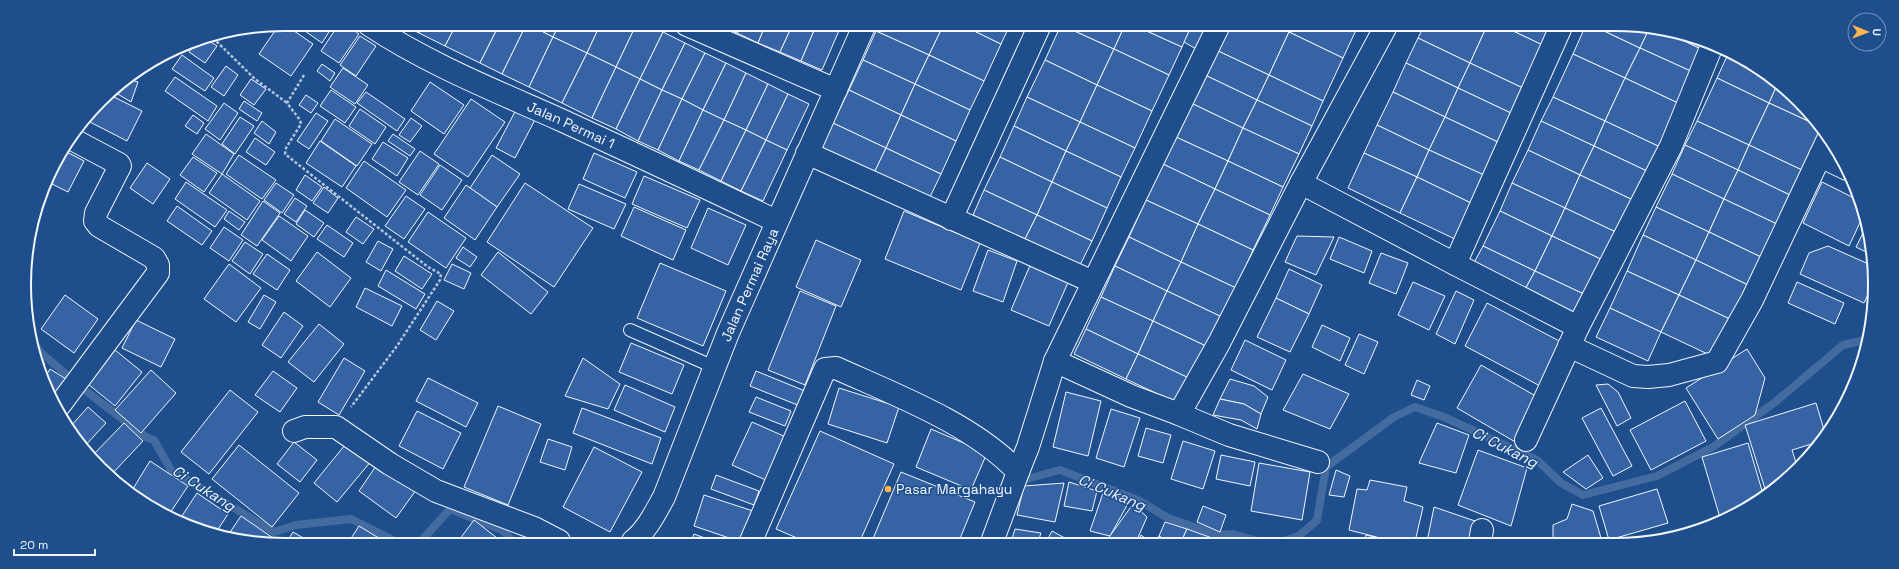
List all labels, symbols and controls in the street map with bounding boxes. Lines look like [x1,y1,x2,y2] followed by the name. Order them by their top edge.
[1847,12,1887,52] north arrow
[1870,28,1884,36] text: U
[524,97,618,153] street label: Jalan Permai 1
[717,225,782,344] street label: Jalan Permai Raya
[1469,422,1542,472] water label: Ci Cukang
[169,461,240,516] water label: Ci Cukang
[1075,469,1150,515] water label: Ci Cukang
[896,480,1012,498] place label: Pasar Margahayu
[883,484,893,494] marker: Pasar Margahayu
[14,531,95,557] scale bar
[20,537,48,553] text: 20 m

